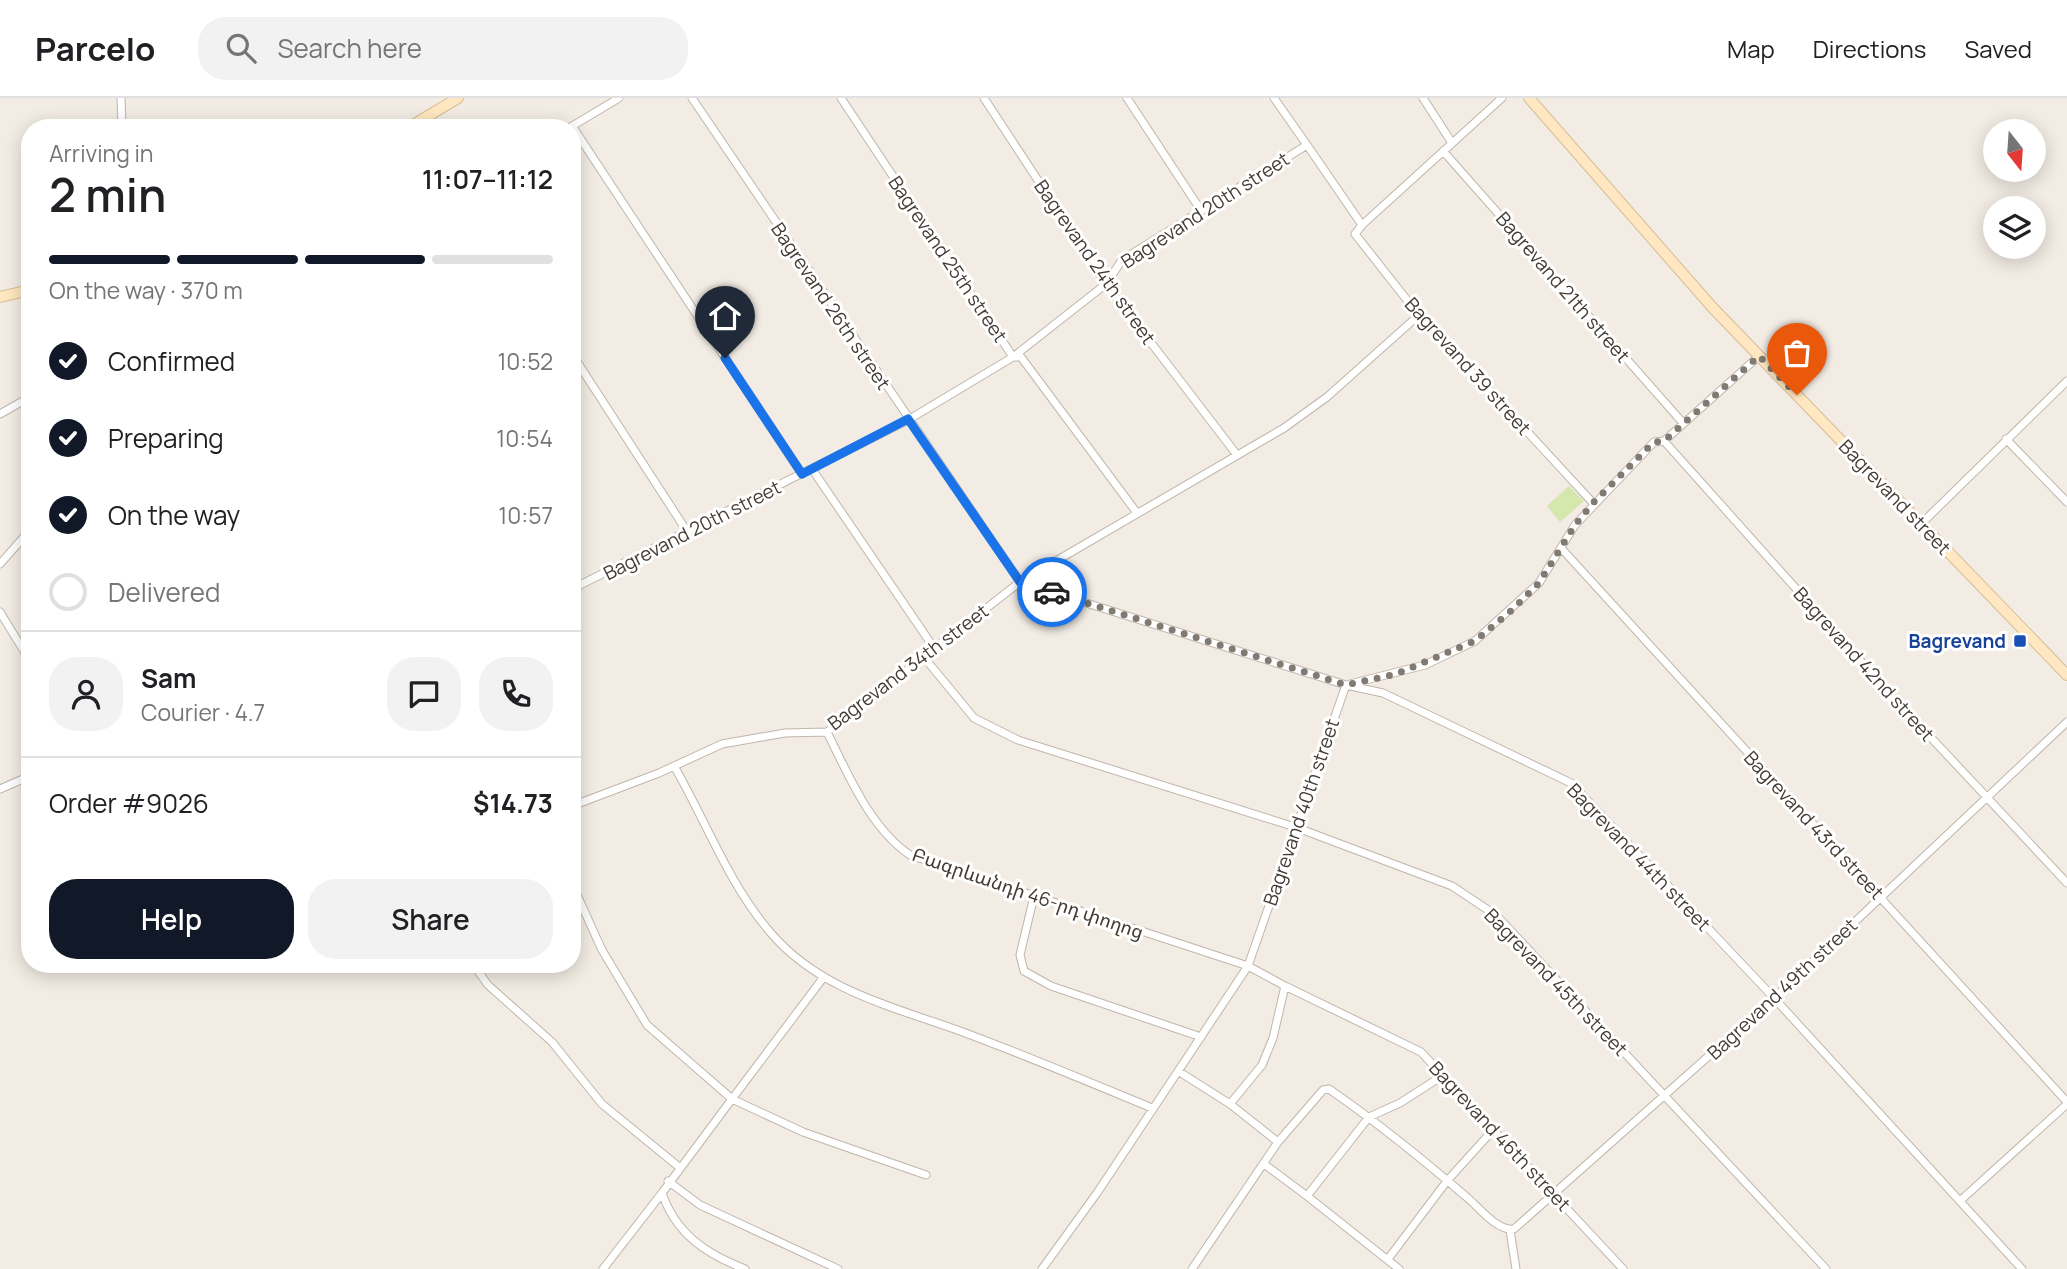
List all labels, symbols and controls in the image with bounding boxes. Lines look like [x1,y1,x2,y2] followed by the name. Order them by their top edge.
[198,17,688,80] search box
[35,26,156,71] text: Parcelo
[222,29,260,67] icon: search
[278,30,422,66] text: Search here
[1727,32,1775,65] text: Map
[1813,32,1926,65] text: Directions
[1964,32,2032,65] text: Saved
[1983,119,2046,182] north arrow
[1983,119,2046,259] map controls
[49,137,154,169] text: Arriving in
[1116,146,1294,274] street label: Bagrevand 20th street
[422,161,553,197] text: 11:07–11:12
[49,163,166,226] text: 2 min
[883,171,1013,347] street label: Bagrevand 25th street
[1028,175,1162,349] street label: Bagrevand 24th street
[1983,196,2046,259] button: layers
[1490,206,1636,368] street label: Bagrevand 21th street
[765,217,897,395] street label: Bagrevand 26th street
[49,274,243,306] text: On the way · 370 m
[695,286,755,358] pin
[1399,292,1537,440] street label: Bagrevand 39 street
[706,297,744,335] icon: home
[1767,323,1827,395] pin
[1778,334,1816,372] icon: bag
[49,342,87,380] icon: check
[108,343,235,379] text: Confirmed
[497,345,553,377] text: 10:52
[49,419,87,457] icon: check
[108,420,224,456] text: Preparing
[496,422,553,454] text: 10:54
[1833,434,1957,560] street label: Bagrevand street
[599,474,785,586] street label: Bagrevand 20th street
[49,496,87,534] icon: check
[108,497,240,533] text: On the way
[498,499,553,531] text: 10:57
[1017,557,1087,627] courier
[1033,573,1071,611] icon: car
[108,574,220,610] text: Delivered
[1788,581,1940,747] street label: Bagrevand 42nd street
[822,598,994,736] street label: Bagrevand 34th street
[1909,628,2006,654] place label: Bagrevand
[2012,633,2028,649] marker: Bagrevand
[49,657,123,731] button: person
[387,657,461,731] button: chat
[479,657,553,731] button: phone
[141,660,196,696] text: Sam
[141,696,265,728] text: Courier · 4.7
[1257,715,1345,909] street label: Bagrevand 40th street
[1738,745,1890,905] street label: Bagrevand 43rd street
[1562,777,1716,937] street label: Bagrevand 44th street
[49,785,209,821] text: Order #9026
[473,785,553,821] text: $14.73
[909,841,1147,945] street label: Բագրևանդի 46-րդ փողոց
[49,879,294,959] button: Help
[308,879,553,959] button: Share
[1479,903,1633,1061] street label: Bagrevand 45th street
[1701,913,1863,1065] street label: Bagrevand 49th street
[1423,1055,1577,1217] street label: Bagrevand 46th street

